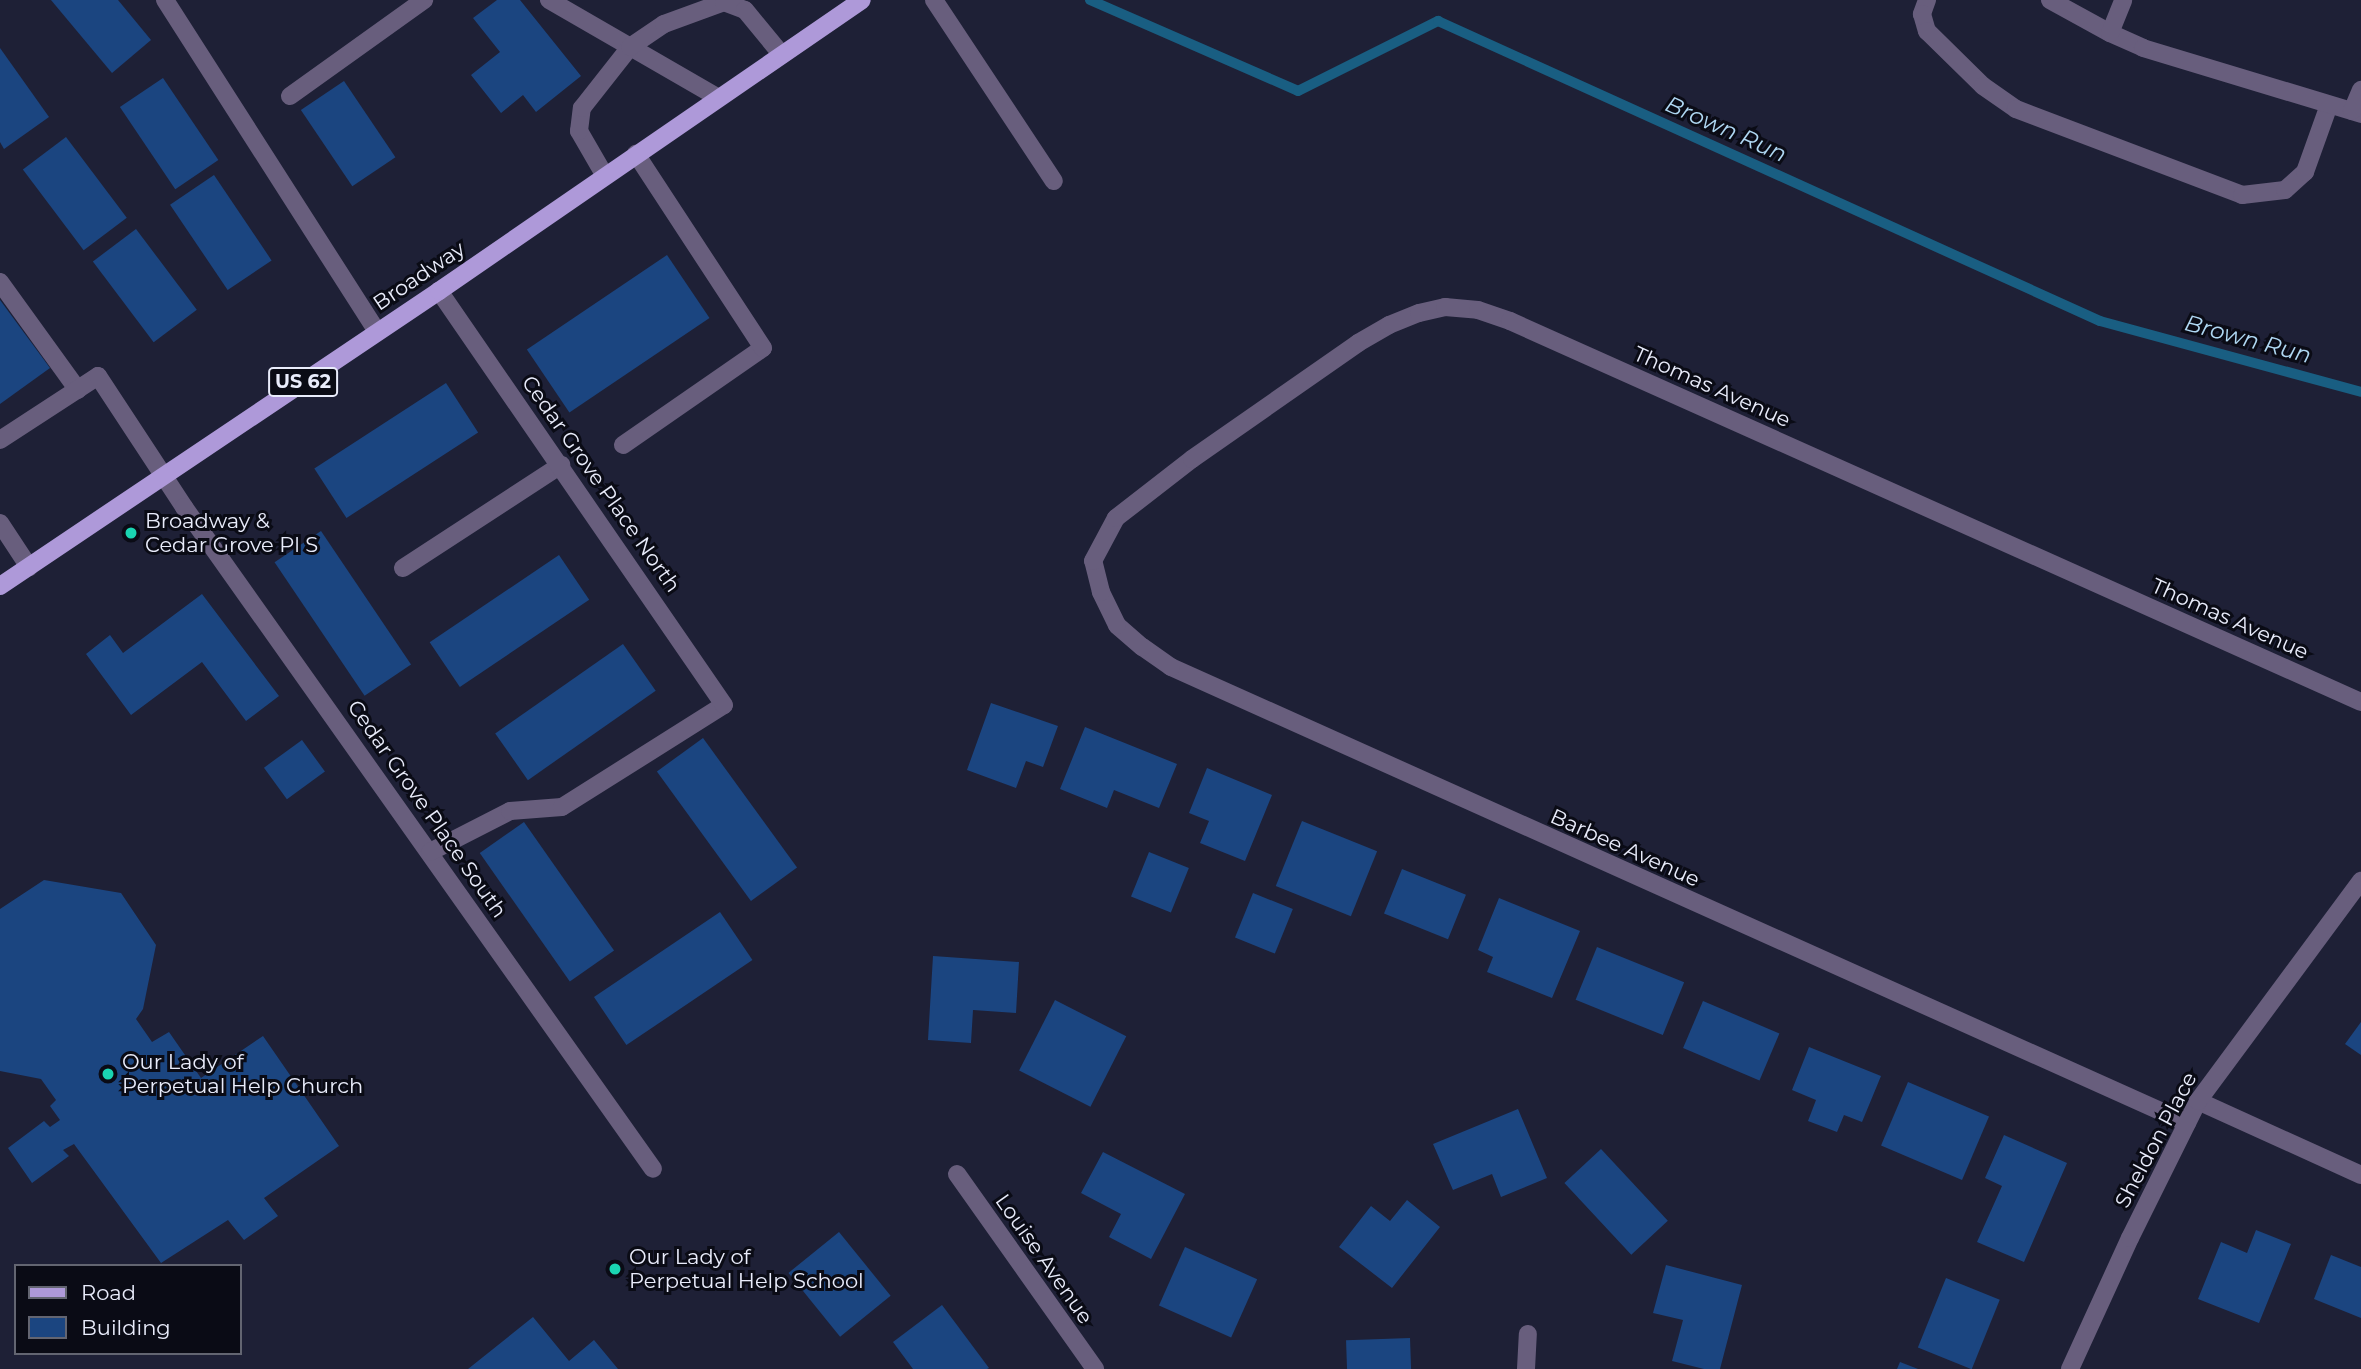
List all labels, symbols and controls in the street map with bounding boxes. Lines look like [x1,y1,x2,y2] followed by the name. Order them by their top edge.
[1661,90,1791,168] water label: Brown Run
[368,236,470,316] street label: Broadway
[2182,309,2314,369] water label: Brown Run
[1630,341,1794,433] street label: Thomas Avenue
[268,366,338,398] road number: US 62
[516,371,686,597] street label: Cedar Grove Place North
[145,508,318,558] place label: Broadway & Cedar Grove Pl S
[123,525,139,541] marker: Broadway & Cedar Grove Pl S
[2148,573,2312,665] street label: Thomas Avenue
[342,695,512,923] street label: Cedar Grove Place South
[1546,804,1704,892] street label: Barbee Avenue
[122,1049,363,1099] place label: Our Lady of Perpetual Help Church
[100,1066,116,1082] marker: Our Lady of Perpetual Help Church
[2110,1068,2202,1212] street label: Sheldon Place
[990,1189,1098,1329] street label: Louise Avenue
[629,1244,864,1294] place label: Our Lady of Perpetual Help School
[607,1261,623,1277] marker: Our Lady of Perpetual Help School
[14,1264,242,1355] legend
[81,1280,136,1305] text: Road
[81,1315,171,1340] text: Building

